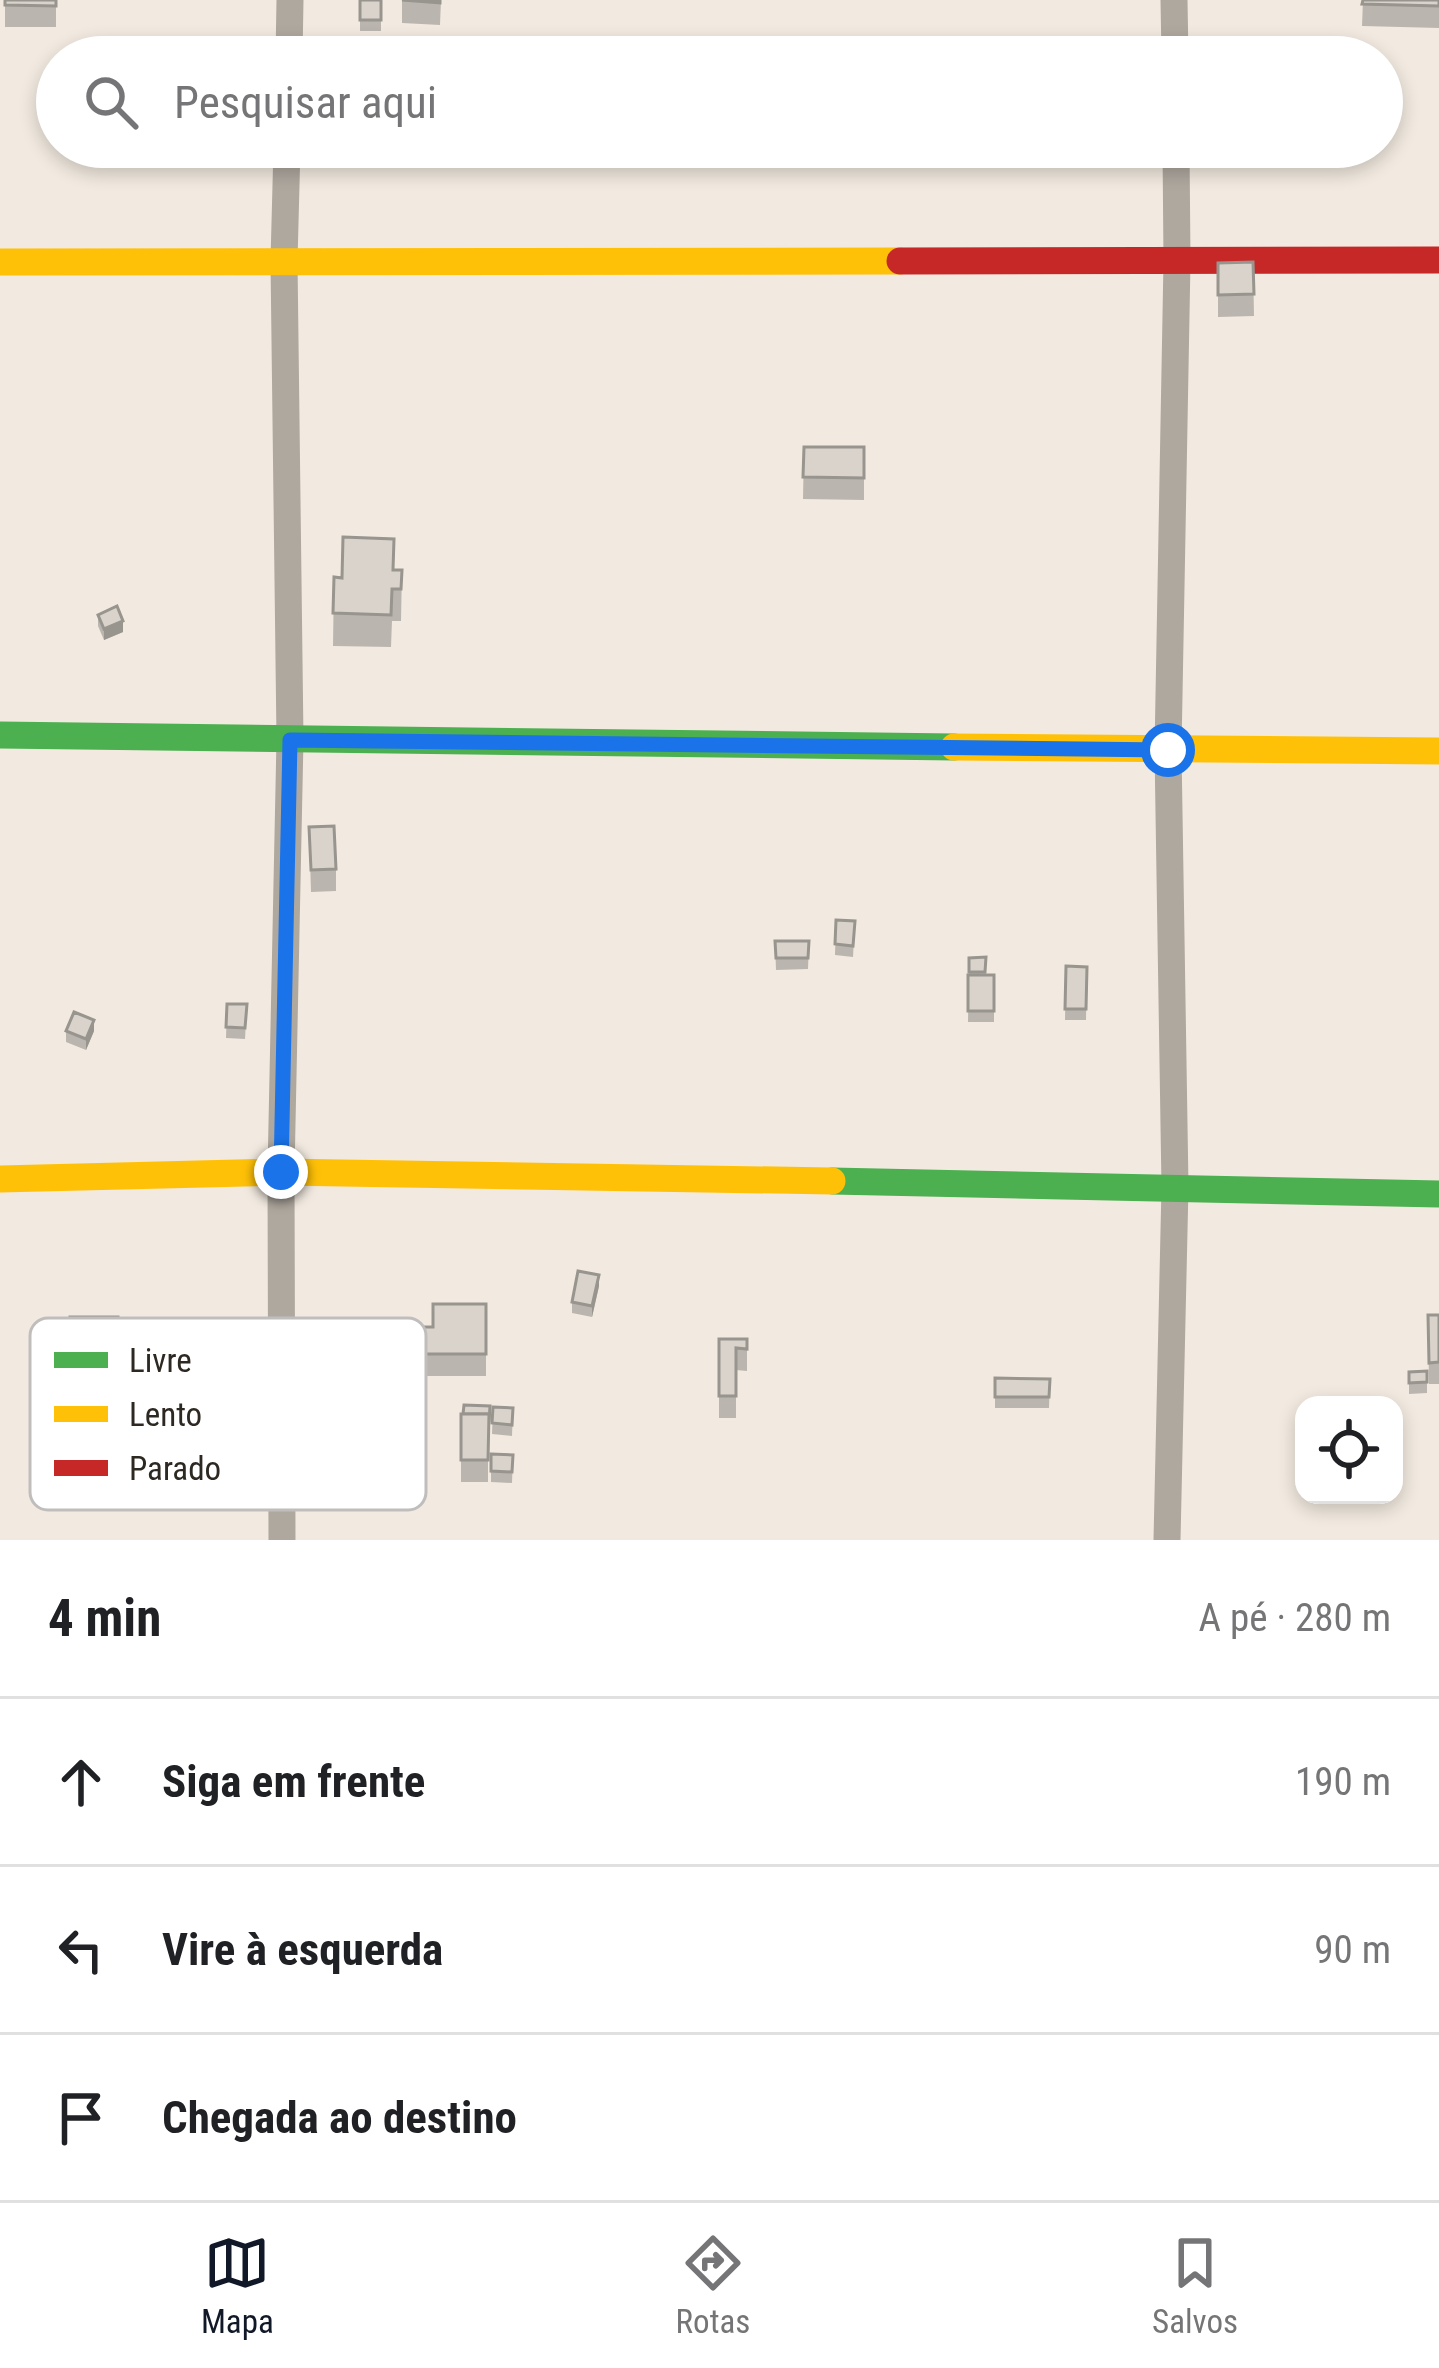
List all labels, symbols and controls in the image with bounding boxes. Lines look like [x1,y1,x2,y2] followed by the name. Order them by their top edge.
[36,36,1403,168] search box
[78,69,144,135] icon: search
[174,76,437,129] text: Pesquisar aqui
[1141,723,1195,777] route start
[254,1145,308,1199] route end
[30,1318,426,1510] legend
[129,1341,192,1380] text: Livre
[129,1395,202,1434] text: Lento
[1295,1396,1403,1504] map controls
[1295,1396,1403,1504] button: locate
[129,1449,221,1488] text: Parado
[48,1589,161,1648] text: 4 min
[1199,1595,1391,1641] text: A pé · 280 m
[48,1749,114,1815] icon: ahead
[162,1755,425,1808] text: Siga em frente
[1295,1759,1391,1805] text: 190 m
[48,1917,114,1983] icon: left
[162,1923,443,1976] text: Vire à esquerda
[1314,1927,1391,1973] text: 90 m
[48,2085,114,2151] icon: arrive
[162,2091,517,2144] text: Chegada ao destino
[201,2230,274,2341] tab: Mapa
[676,2230,750,2341] tab: Rotas
[1152,2230,1238,2341] tab: Salvos

